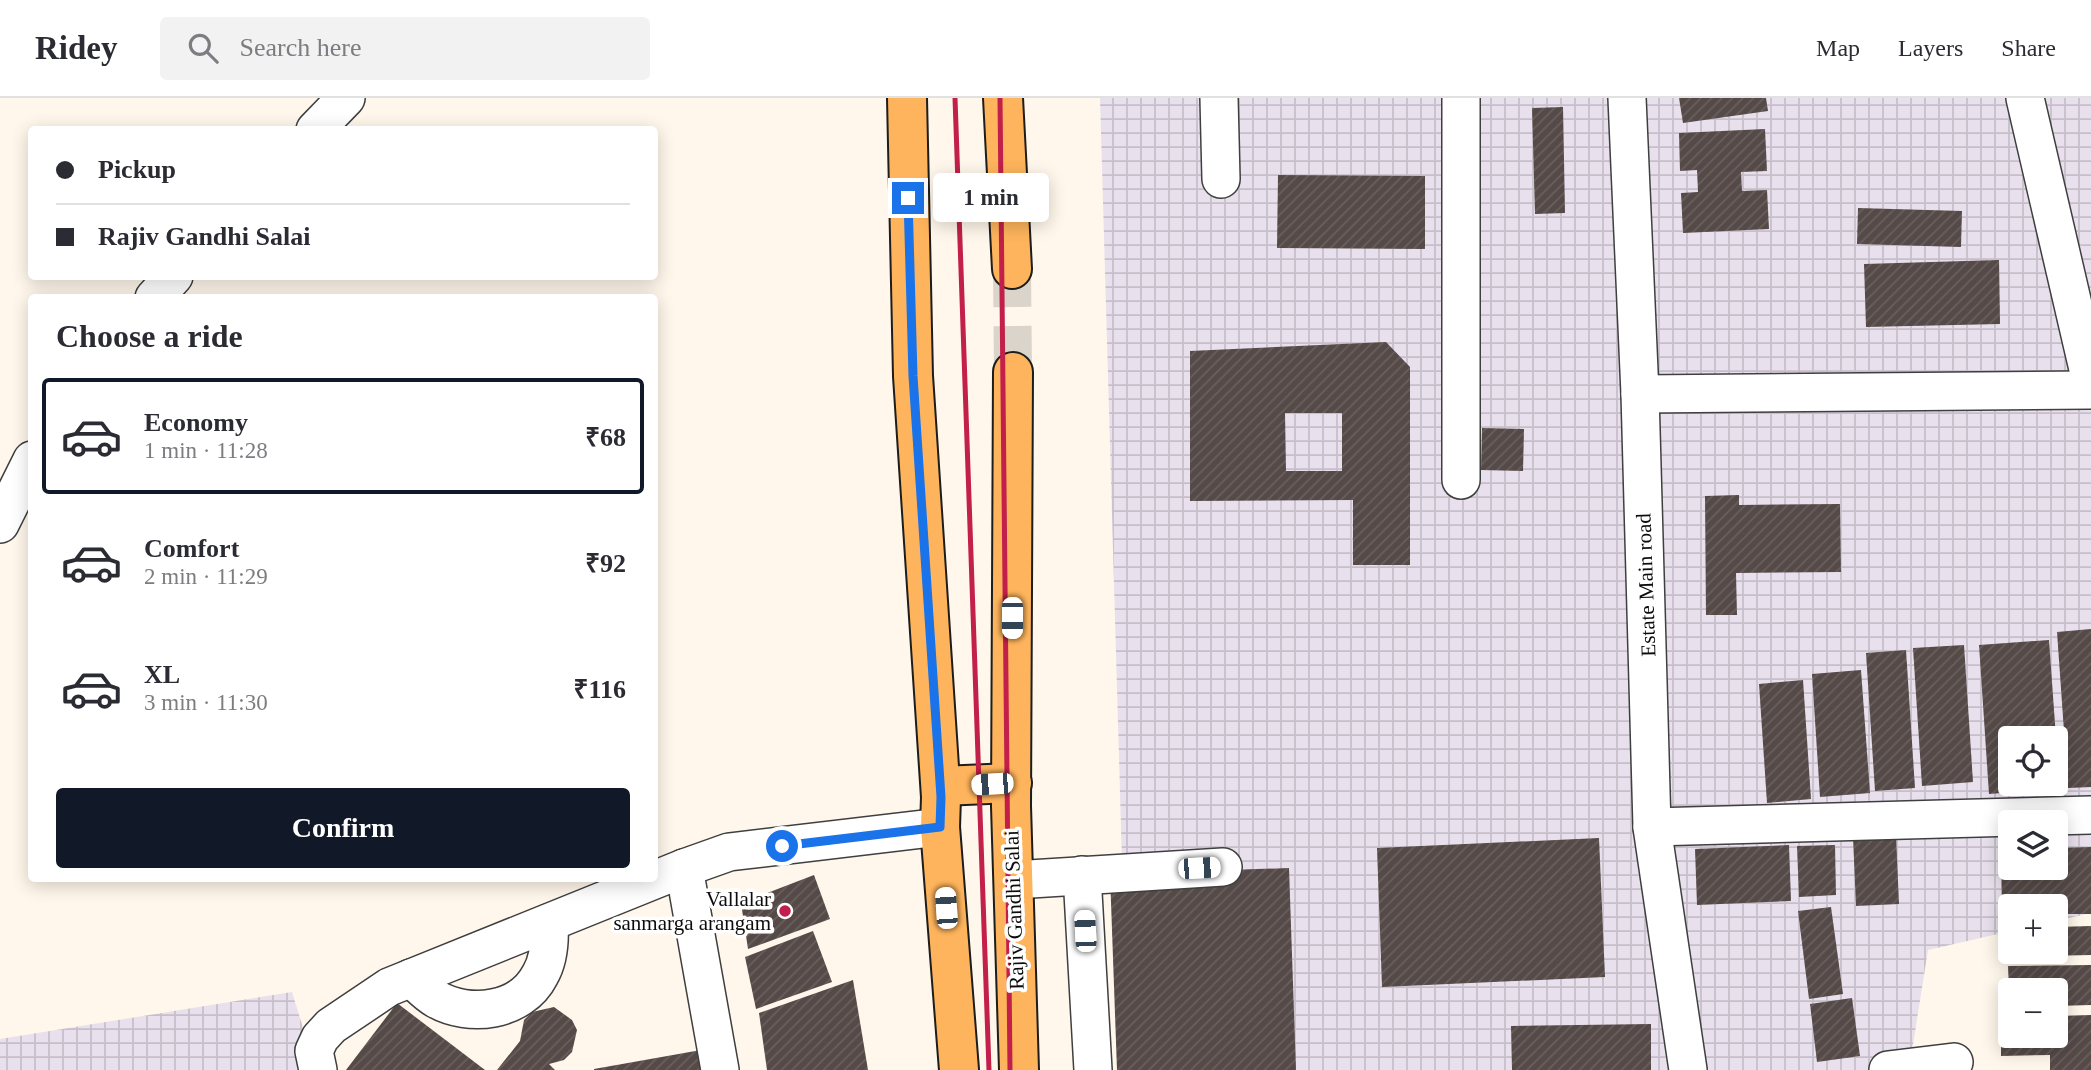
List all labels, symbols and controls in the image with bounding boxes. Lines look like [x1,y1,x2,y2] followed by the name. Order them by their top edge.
[160,17,650,80] search box
[184,29,222,67] icon: search
[35,30,118,66] text: Ridey
[240,33,361,62] text: Search here
[1816,35,1860,61] text: Map
[1898,35,1963,61] text: Layers
[2001,35,2056,61] text: Share
[98,155,176,184] text: Pickup
[932,174,1048,222] callout: 1 min
[892,182,924,214] route end
[963,185,1019,210] text: 1 min
[98,222,310,251] text: Rajiv Gandhi Salai
[56,318,243,354] text: Choose a ride
[60,405,123,468] icon: car
[144,408,248,437] text: Economy
[585,423,626,452] text: ₹68
[144,438,268,463] text: 1 min · 11:28
[1631,512,1660,657] street label: Estate Main road
[60,531,123,594] icon: car
[144,534,239,563] text: Comfort
[585,549,626,578] text: ₹92
[144,564,268,589] text: 2 min · 11:29
[1002,597,1023,639] car
[60,657,123,720] icon: car
[144,660,180,689] text: XL
[574,675,626,704] text: ₹116
[144,690,268,715] text: 3 min · 11:30
[1998,726,2068,1048] map controls
[1998,726,2068,796] button: locate
[971,772,1014,796] car
[56,788,630,868] button: Confirm
[1998,810,2068,880] button: layers
[766,830,798,862] route start
[999,830,1029,990] street label: Rajiv Gandhi Salai
[1178,856,1221,880] car
[935,886,958,930] car
[613,887,771,935] place label: Vallalar sanmarga arangam
[1998,894,2068,964] button: +
[777,903,793,919] marker: Vallalar sanmarga arangam
[1074,909,1097,953] car
[1998,978,2068,1048] button: −

